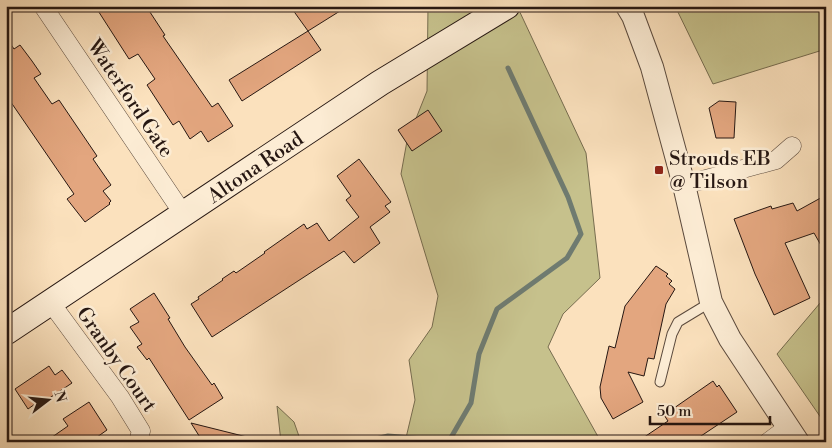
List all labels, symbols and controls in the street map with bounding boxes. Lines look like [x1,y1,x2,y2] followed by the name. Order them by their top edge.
[81,34,178,163] street label: Waterford Gate
[202,127,309,210] street label: Altona Road
[669,147,771,195] place label: Strouds EB @ Tilson
[653,164,665,176] marker: Strouds EB @ Tilson
[70,302,161,417] street label: Granby Court
[22,376,72,426] north arrow
[49,389,70,404] text: N
[650,393,770,425] scale bar
[657,402,691,421] text: 50 m

